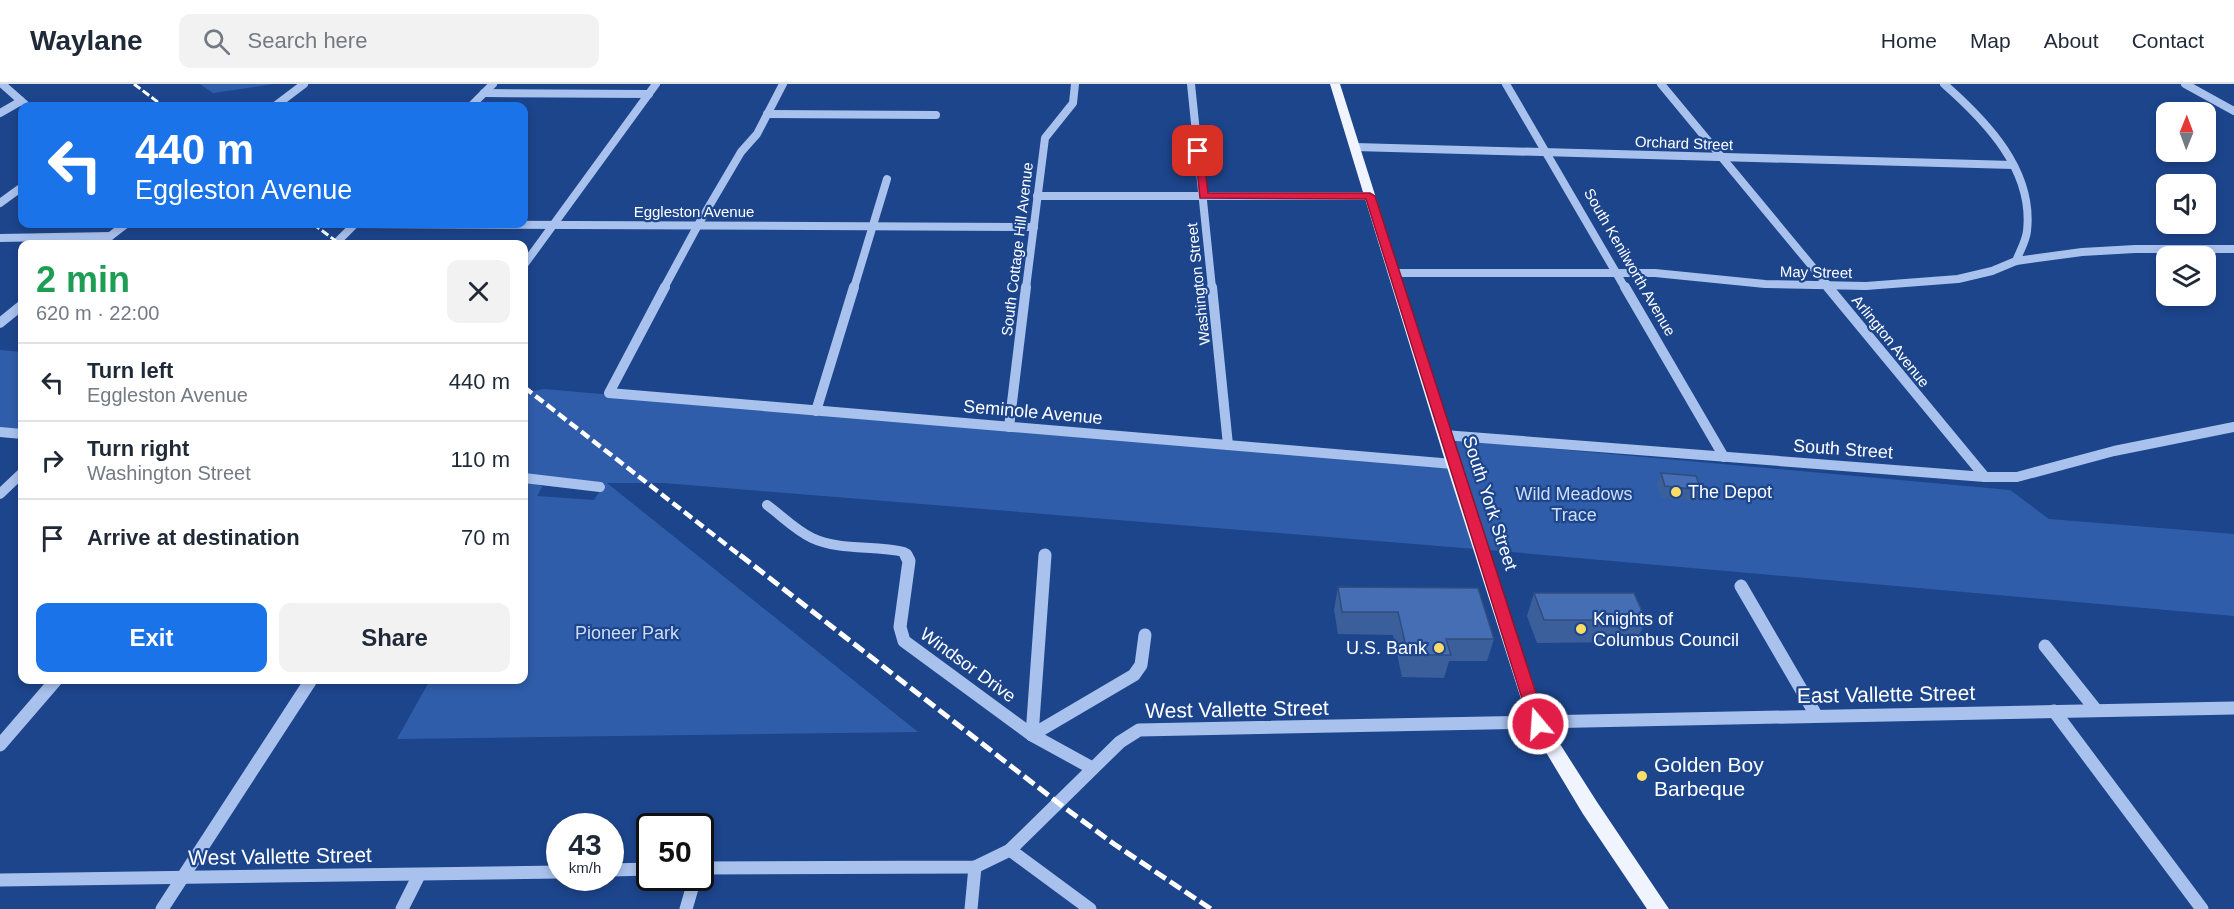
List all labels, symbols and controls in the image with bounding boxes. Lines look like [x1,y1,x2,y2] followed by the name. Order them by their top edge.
[179,14,599,68] search box
[30,25,143,56] text: Waylane
[200,25,233,58] icon: search
[248,28,367,53] text: Search here
[1881,29,1937,52] text: Home
[1970,29,2011,52] text: Map
[2044,29,2099,52] text: About
[2132,29,2204,52] text: Contact
[2156,102,2216,162] north arrow
[2156,102,2216,306] map controls
[1172,125,1223,176] pin
[36,126,114,204] icon: left
[135,126,254,173] text: 440 m
[1635,133,1734,153] street label: Orchard Street
[1181,134,1214,167] icon: arrive
[998,161,1036,337] street label: South Cottage Hill Avenue
[2156,174,2216,234] button: sound
[135,175,352,205] text: Eggleston Avenue
[1581,185,1679,339] street label: South Kenilworth Avenue
[634,203,754,220] street label: Eggleston Avenue
[1183,221,1213,346] street label: Washington Street
[2156,246,2216,306] button: layers
[36,259,130,300] text: 2 min
[447,260,510,323] button: close
[1780,263,1853,281] street label: May Street
[1849,292,1933,390] street label: Arlington Avenue
[36,302,159,324] text: 620 m · 22:00
[87,358,173,383] text: Turn left
[36,366,69,399] icon: left
[449,369,510,394] text: 440 m
[87,384,248,406] text: Eggleston Avenue
[963,396,1103,428] street label: Seminole Avenue
[1459,433,1521,573] street label: South York Street
[87,436,189,461] text: Turn right
[1792,436,1894,462] street label: South Street
[36,444,69,477] icon: right
[450,447,510,472] text: 110 m
[87,462,251,484] text: Washington Street
[1688,482,1772,502] place label: The Depot
[1515,484,1633,525] park label: Wild Meadows Trace
[1669,485,1683,499] marker: The Depot
[36,522,69,555] icon: arrive
[87,525,300,550] text: Arrive at destination
[461,525,510,550] text: 70 m
[36,603,267,672] button: Exit
[279,603,510,672] button: Share
[1593,609,1739,650] place label: Knights of Columbus Council
[1574,622,1588,636] marker: Knights of Columbus Council
[575,623,680,643] park label: Pioneer Park
[916,624,1020,706] street label: Windsor Drive
[1346,638,1428,658] place label: U.S. Bank
[1432,641,1446,655] marker: U.S. Bank
[1797,681,1975,707] street label: East Vallette Street
[1506,692,1570,756] position arrow
[1145,696,1329,722] street label: West Vallette Street
[1654,753,1764,800] place label: Golden Boy Barbeque
[1635,769,1649,783] marker: Golden Boy Barbeque
[636,813,714,891] speed limit sign: 50
[568,828,602,861] text: 43
[188,843,372,869] street label: West Vallette Street
[569,859,601,876] text: km/h

